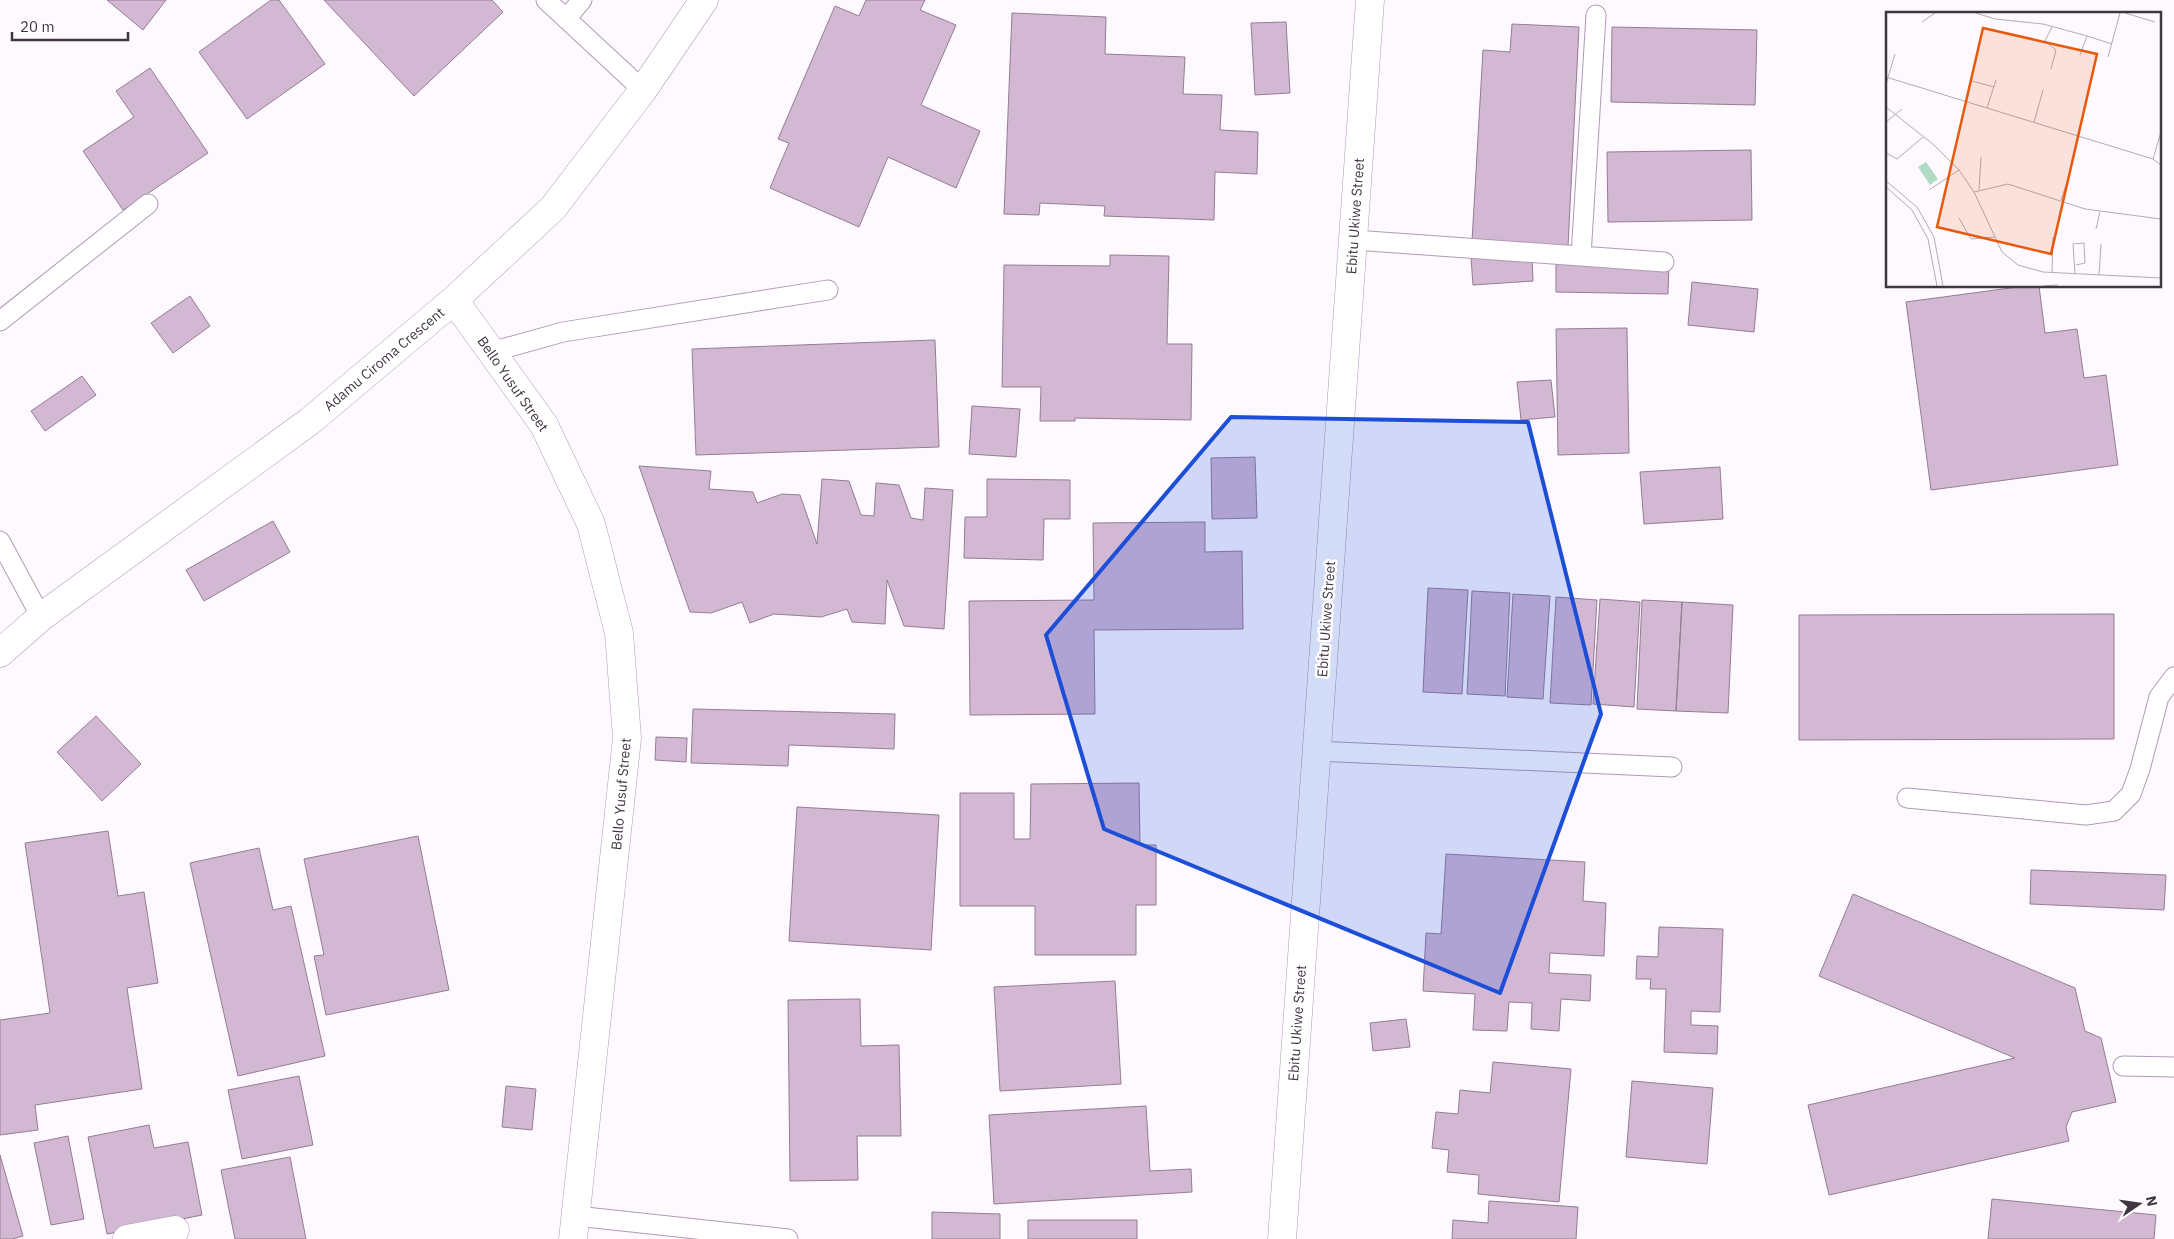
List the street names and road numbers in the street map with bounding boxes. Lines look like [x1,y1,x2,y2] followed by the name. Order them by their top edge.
[1342,157,1368,275] street label: Ebitu Ukiwe Street
[320,303,448,415] street label: Adamu Ciroma Crescent
[473,333,553,435] street label: Bello Yusuf Street
[1313,560,1339,678] street label: Ebitu Ukiwe Street
[607,737,635,851] street label: Bello Yusuf Street
[1284,964,1310,1082] street label: Ebitu Ukiwe Street

